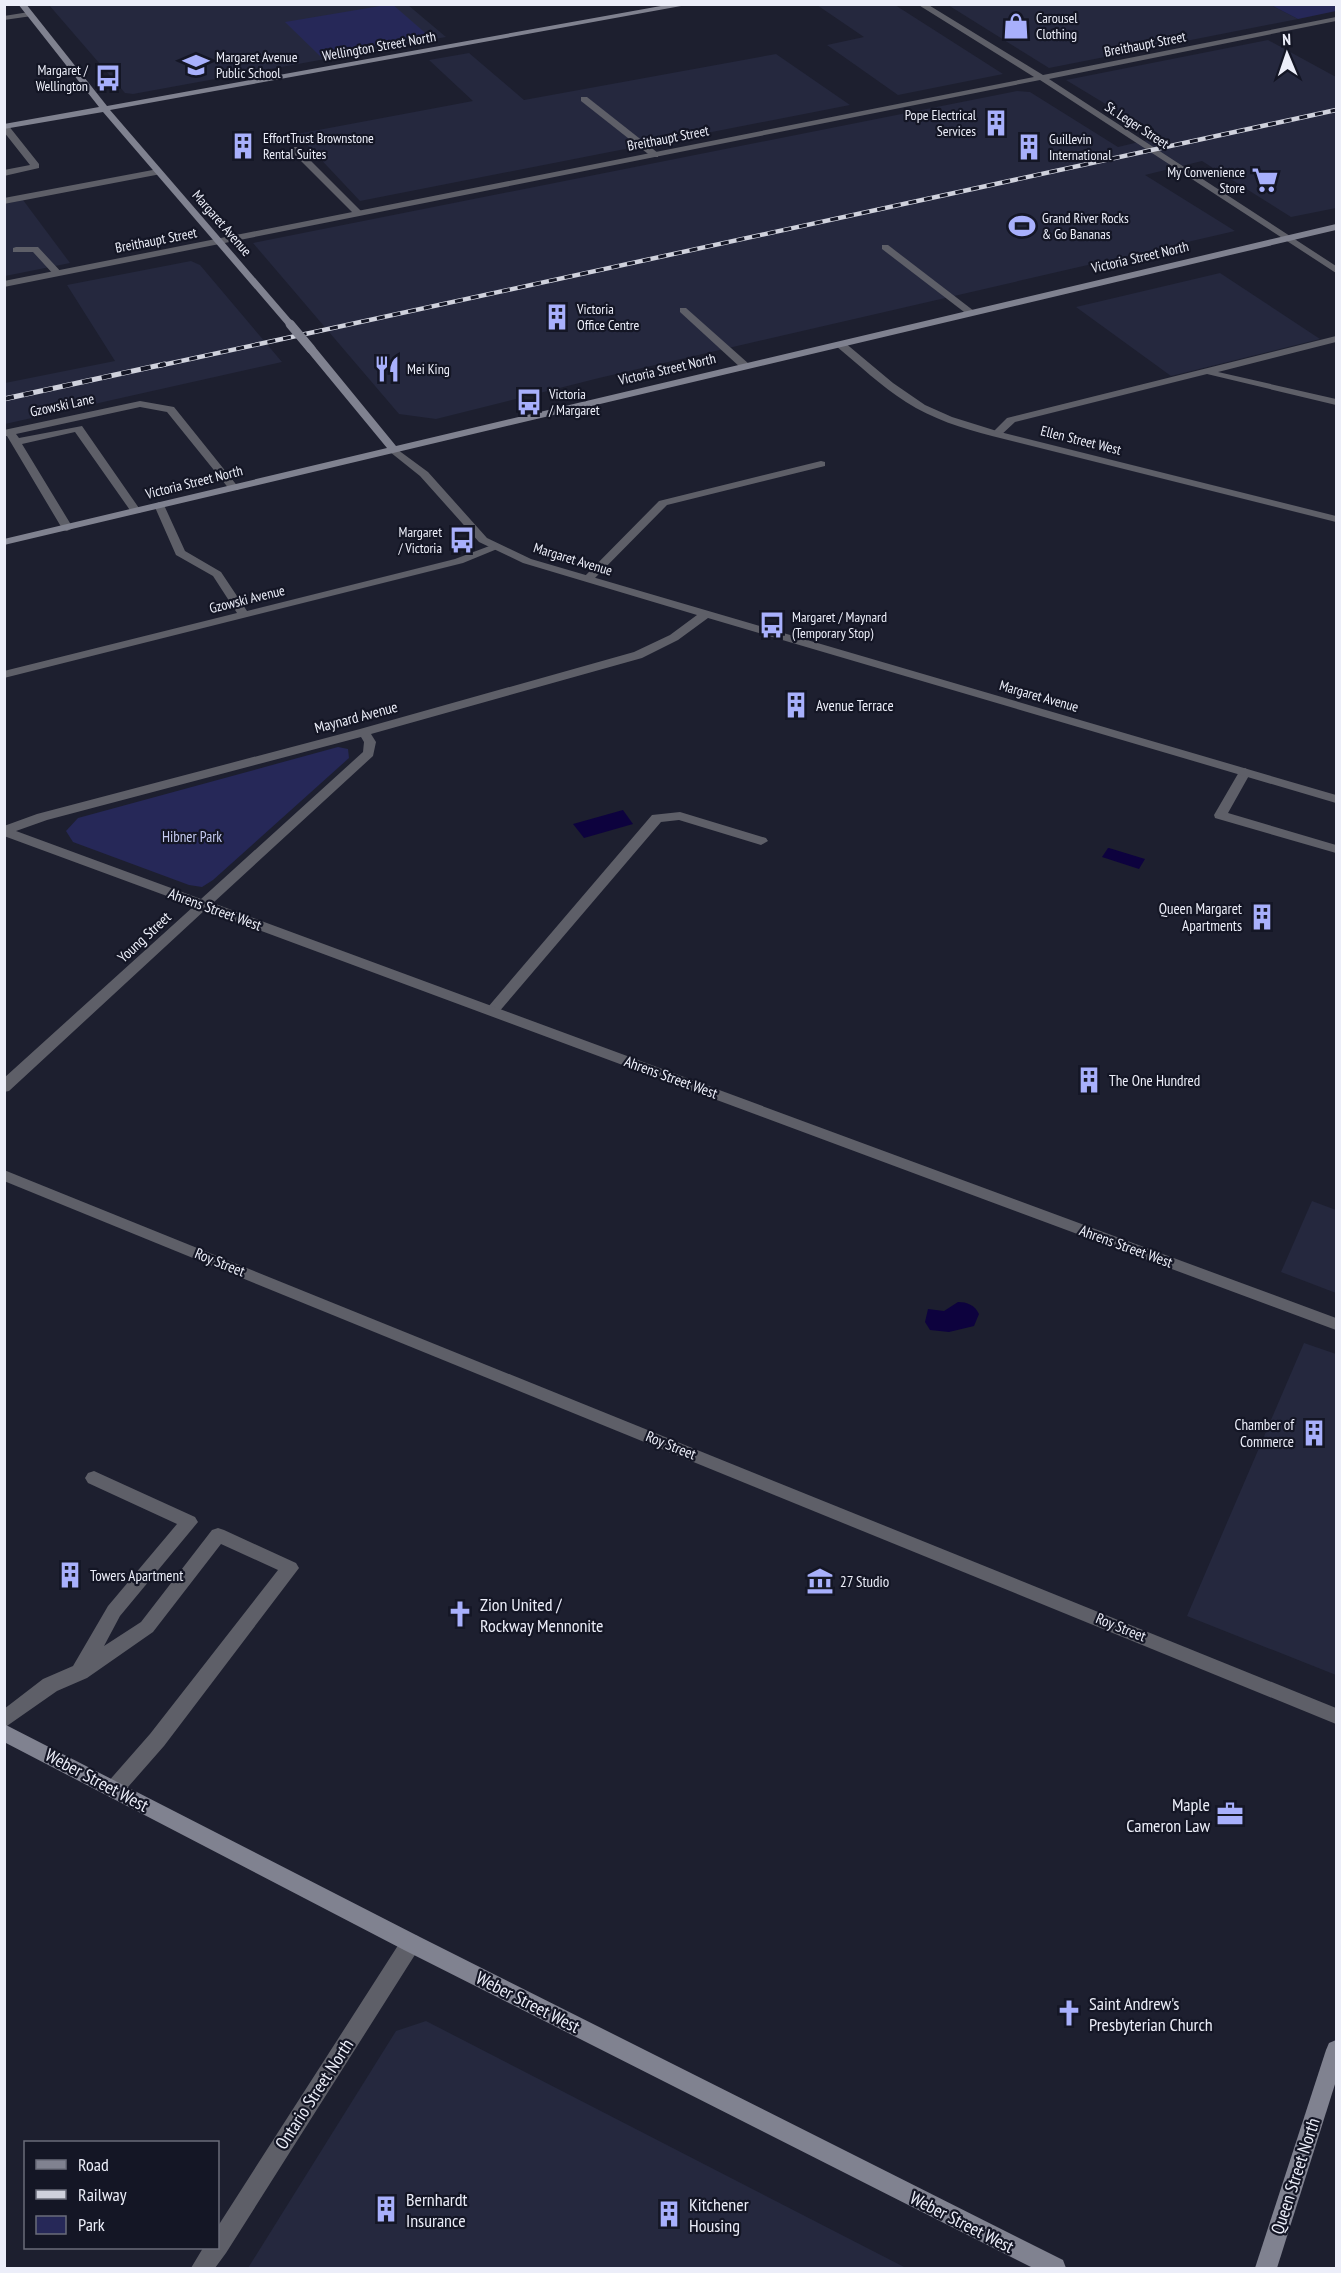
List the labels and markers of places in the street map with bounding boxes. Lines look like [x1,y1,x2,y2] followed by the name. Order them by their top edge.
[1036,9,1078,43] place label: Carousel Clothing
[1001,11,1031,41] shop icon: Carousel Clothing
[216,48,298,82] place label: Margaret Avenue Public School
[181,50,211,80] school or university icon: Margaret Avenue Public School
[36,61,89,95] place label: Margaret / Wellington
[93,63,123,93] bus stop icon: Margaret / Wellington
[905,106,977,140] place label: Pope Electrical Services
[981,108,1011,138] building icon: Pope Electrical Services
[263,129,374,163] place label: EffortTrust Brownstone Rental Suites
[1049,130,1112,164] place label: Guillevin International
[228,131,258,161] building icon: EffortTrust Brownstone Rental Suites
[1014,132,1044,162] building icon: Guillevin International
[1167,163,1245,197] place label: My Convenience Store
[1250,165,1280,195] supermarket icon: My Convenience Store
[1042,209,1129,243] place label: Grand River Rocks & Go Bananas
[1007,211,1037,241] sports icon: Grand River Rocks & Go Bananas
[576,300,640,334] place label: Victoria Office Centre
[542,302,572,332] building icon: Victoria Office Centre
[372,354,402,384] restaurant icon: Mei King
[407,360,450,378] place label: Mei King
[548,385,600,419] place label: Victoria / Margaret
[514,387,544,417] bus stop icon: Victoria / Margaret
[397,523,442,557] place label: Margaret / Victoria
[447,525,477,555] bus stop icon: Margaret / Victoria
[792,608,887,642] place label: Margaret / Maynard (Temporary Stop)
[757,610,787,640] bus stop icon: Margaret / Maynard (Temporary Stop)
[781,690,811,720] building icon: Avenue Terrace
[816,696,894,715] place label: Avenue Terrace
[1159,899,1242,935] place label: Queen Margaret Apartments
[1247,902,1277,932] building icon: Queen Margaret Apartments
[1074,1065,1104,1095] building icon: The One Hundred
[1109,1071,1200,1090] place label: The One Hundred
[1235,1415,1295,1451] place label: Chamber of Commerce
[1299,1418,1329,1448] building icon: Chamber of Commerce
[55,1560,85,1590] building icon: Towers Apartment
[90,1566,183,1585] place label: Towers Apartment
[805,1566,835,1596] museum icon: 27 Studio
[840,1572,889,1591] place label: 27 Studio
[480,1593,604,1637] place label: Zion United / Rockway Mennonite
[445,1599,475,1629] church icon: Zion United / Rockway Mennonite
[1126,1793,1210,1837] place label: Maple Cameron Law
[1215,1799,1245,1829] office icon: Maple Cameron Law
[1089,1992,1213,2036] place label: Saint Andrew's Presbyterian Church
[1054,1998,1084,2028] church icon: Saint Andrew's Presbyterian Church
[406,2188,468,2232] place label: Bernhardt Insurance
[689,2193,749,2237] place label: Kitchener Housing
[371,2194,401,2224] building icon: Bernhardt Insurance
[654,2199,684,2229] building icon: Kitchener Housing

